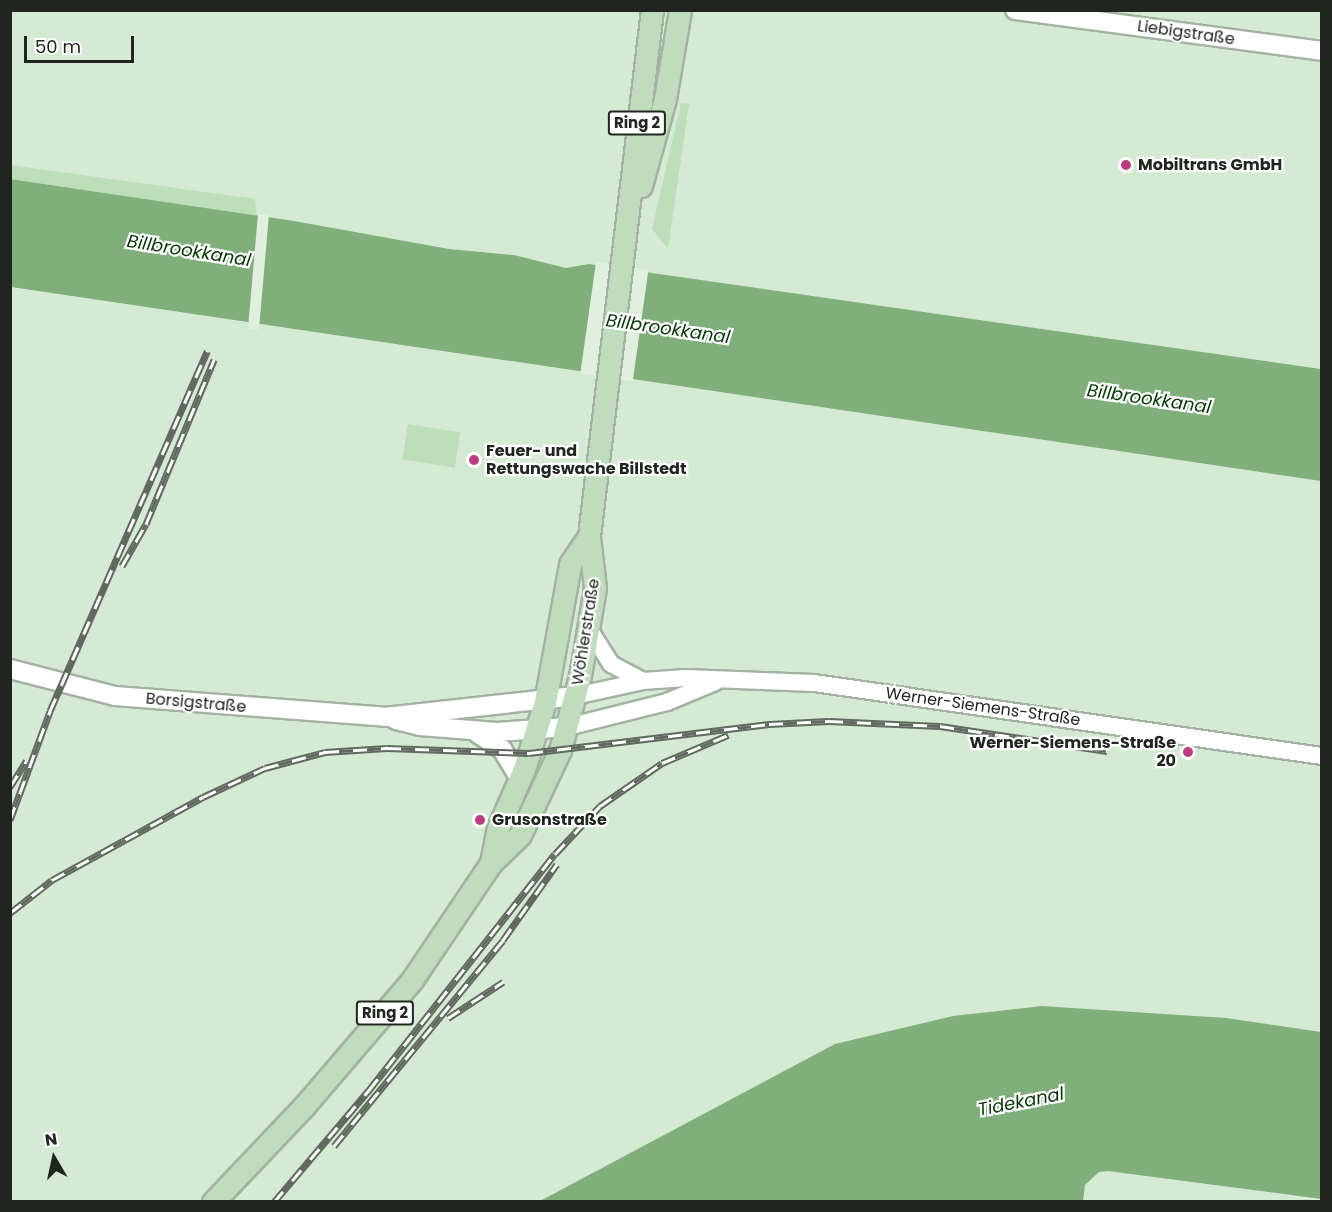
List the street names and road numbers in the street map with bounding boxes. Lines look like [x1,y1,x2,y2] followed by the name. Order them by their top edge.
[1136,17,1236,49] street label: Liebigstraße
[607,111,667,135] road number: Ring 2
[568,577,604,687] street label: Wöhlerstraße
[884,684,1082,730] street label: Werner-Siemens-Straße
[145,689,247,717] street label: Borsigstraße
[355,1001,415,1025] road number: Ring 2

